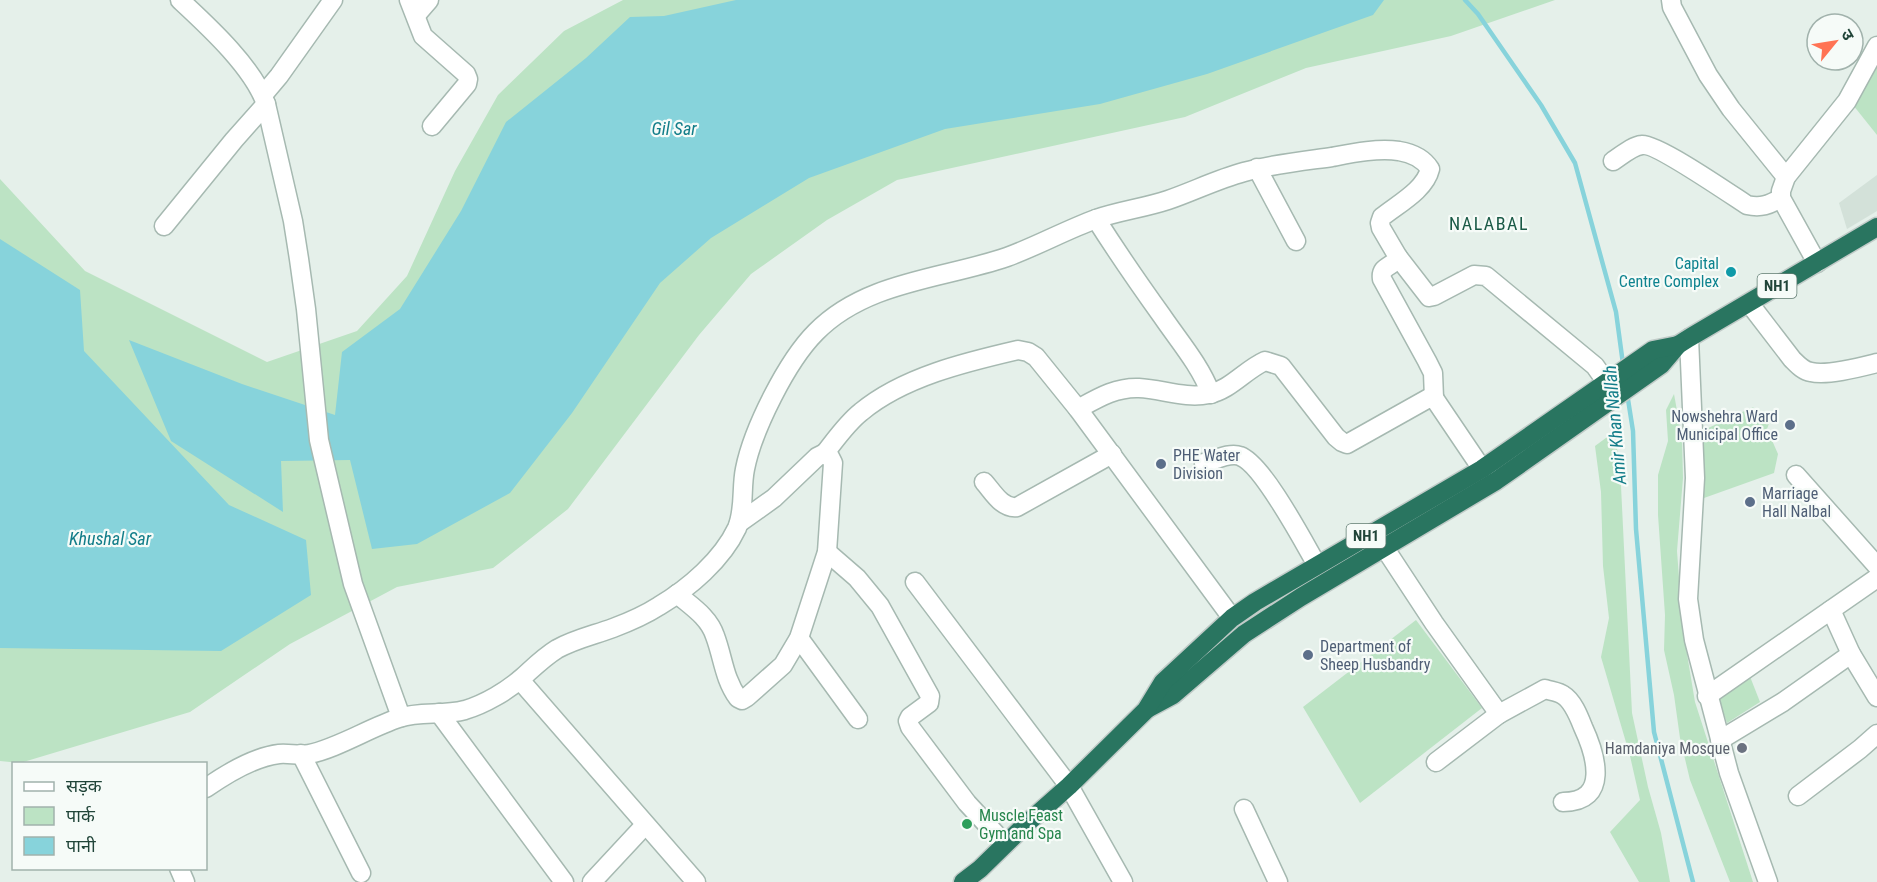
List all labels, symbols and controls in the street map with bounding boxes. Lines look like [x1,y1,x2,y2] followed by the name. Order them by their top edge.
[1805,12,1865,72] north arrow
[1837,26,1858,44] text: उ
[651,118,697,139] water label: Gil Sar
[1449,213,1529,234] district label: NALABAL
[1619,254,1719,291] place label: Capital Centre Complex
[1724,265,1738,279] marker: Capital Centre Complex
[1758,274,1796,298] road number: NH1
[1599,365,1630,486] water label: Amir Khan Nallah
[1671,407,1778,444] place label: Nowshehra Ward Municipal Office
[1783,418,1797,432] marker: Nowshehra Ward Municipal Office
[1173,446,1240,483] place label: PHE Water Division
[1154,457,1168,471] marker: PHE Water Division
[1762,484,1831,521] place label: Marriage Hall Nalbal
[1743,495,1757,509] marker: Marriage Hall Nalbal
[1346,524,1386,548] road number: NH1
[69,528,152,549] water label: Khushal Sar
[1320,637,1431,674] place label: Department of Sheep Husbandry
[1301,648,1315,662] marker: Department of Sheep Husbandry
[1605,739,1730,758] place label: Hamdaniya Mosque
[1735,741,1749,755] marker: Hamdaniya Mosque
[12,762,207,870] legend
[66,775,103,796] text: सड़क
[66,805,96,826] text: पार्क
[979,806,1063,843] place label: Muscle Feast Gym and Spa
[960,817,974,831] marker: Muscle Feast Gym and Spa
[66,835,96,856] text: पानी

